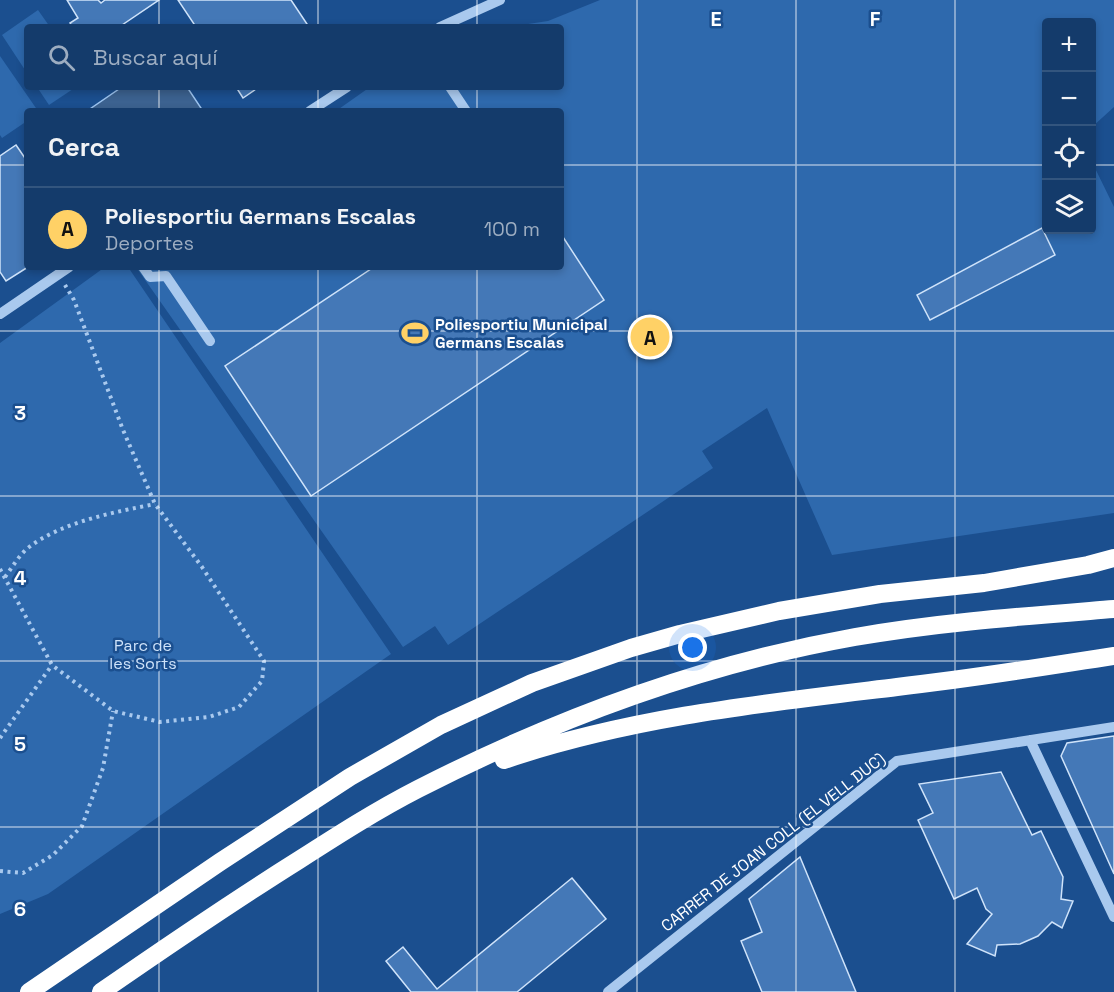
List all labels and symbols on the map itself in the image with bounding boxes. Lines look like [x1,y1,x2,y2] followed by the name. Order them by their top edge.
[710,6,722,32] text: E
[870,6,881,32] text: F
[435,314,608,353] place label: Poliesportiu Municipal Germans Escalas
[630,314,670,360] pin: A
[400,318,430,348] sports icon: Poliesportiu Municipal Germans Escalas
[14,400,26,426] text: 3
[14,565,27,591] text: 4
[678,633,707,662] your location
[109,635,177,674] park label: Parc de les Sorts
[14,731,26,757] text: 5
[657,748,889,936] street label: CARRER DE JOAN COLL (EL VELL DUC)
[14,896,26,922] text: 6

